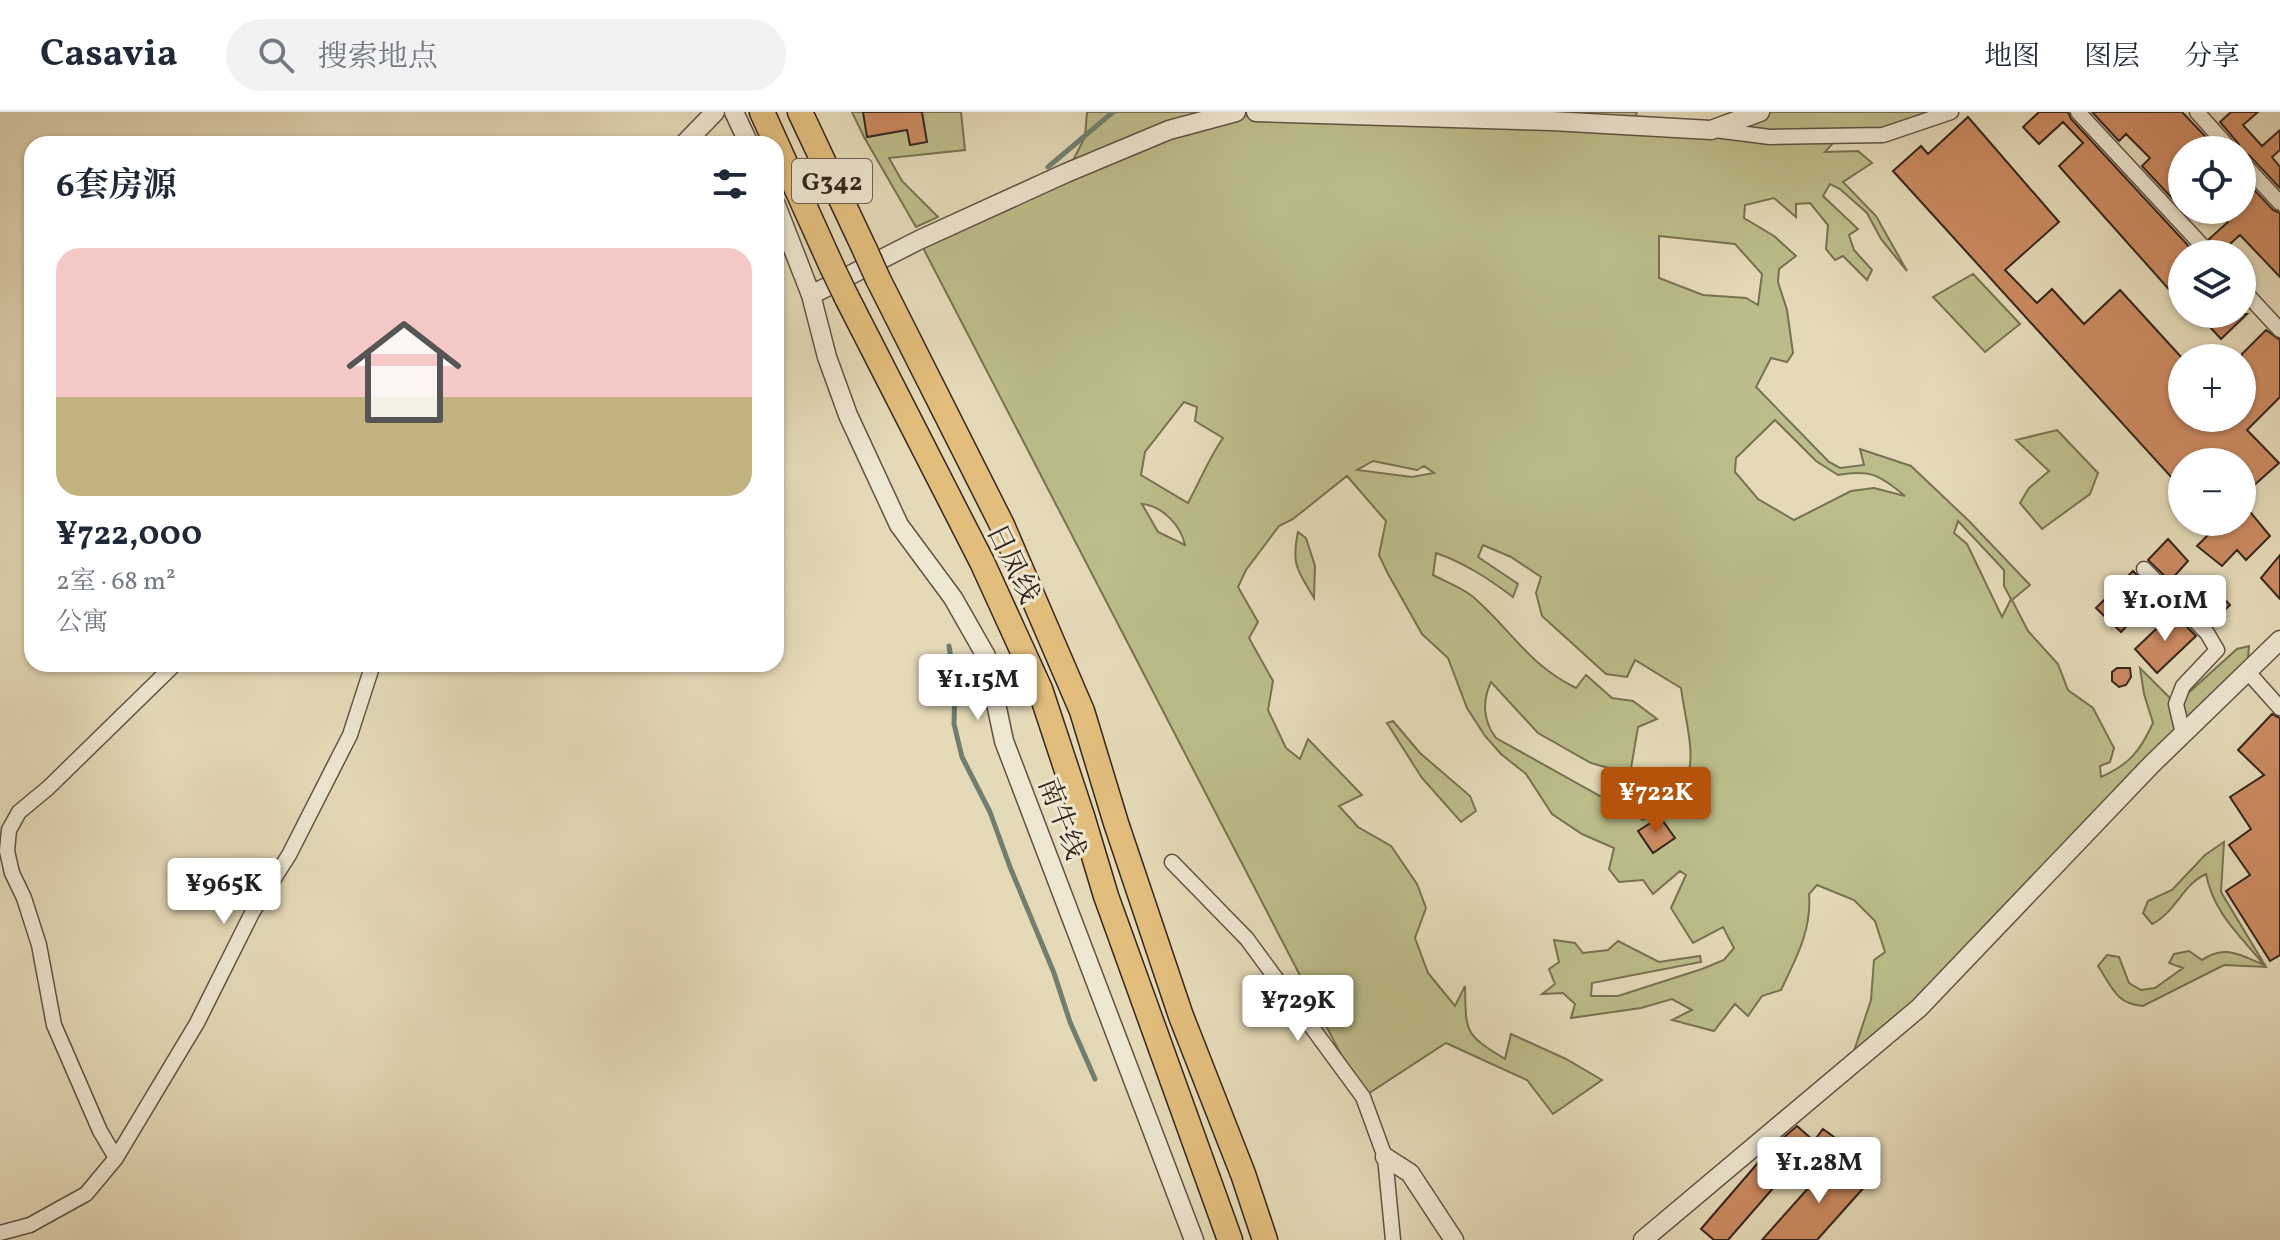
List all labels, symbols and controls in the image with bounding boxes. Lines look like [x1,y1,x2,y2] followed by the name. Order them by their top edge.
[226,19,786,91] search box
[40,29,178,82] text: Casavia
[254,33,298,77] icon: search
[318,37,438,79] text: 搜索地点
[1984,38,2040,77] text: 地图
[2084,38,2140,77] text: 图层
[2184,38,2240,77] text: 分享
[2168,136,2256,536] map controls
[2168,136,2256,224] button: locate
[792,159,872,203] road number: G342
[708,162,752,206] icon: filters
[56,164,177,211] text: 6套房源
[2168,240,2256,328] button: layers
[332,300,476,444] icon: home
[2168,344,2256,432] button: +
[2168,448,2256,536] button: −
[56,512,202,559] text: ¥722,000
[976,518,1048,610] street label: 日凤线
[56,564,176,600] text: 2室 · 68 m²
[2100,575,2230,643] pin: ¥1.01M
[2122,583,2208,619] text: ¥1.01M
[56,605,108,641] text: 公寓
[913,654,1043,722] pin: ¥1.15M
[937,662,1019,698] text: ¥1.15M
[1600,767,1712,835] pin: ¥722K
[1027,773,1094,865] street label: 南牛线
[1619,775,1693,811] text: ¥722K
[168,858,280,926] pin: ¥965K
[186,866,262,902] text: ¥965K
[1242,975,1354,1043] pin: ¥729K
[1260,983,1336,1019] text: ¥729K
[1754,1137,1884,1205] pin: ¥1.28M
[1775,1145,1863,1181] text: ¥1.28M

